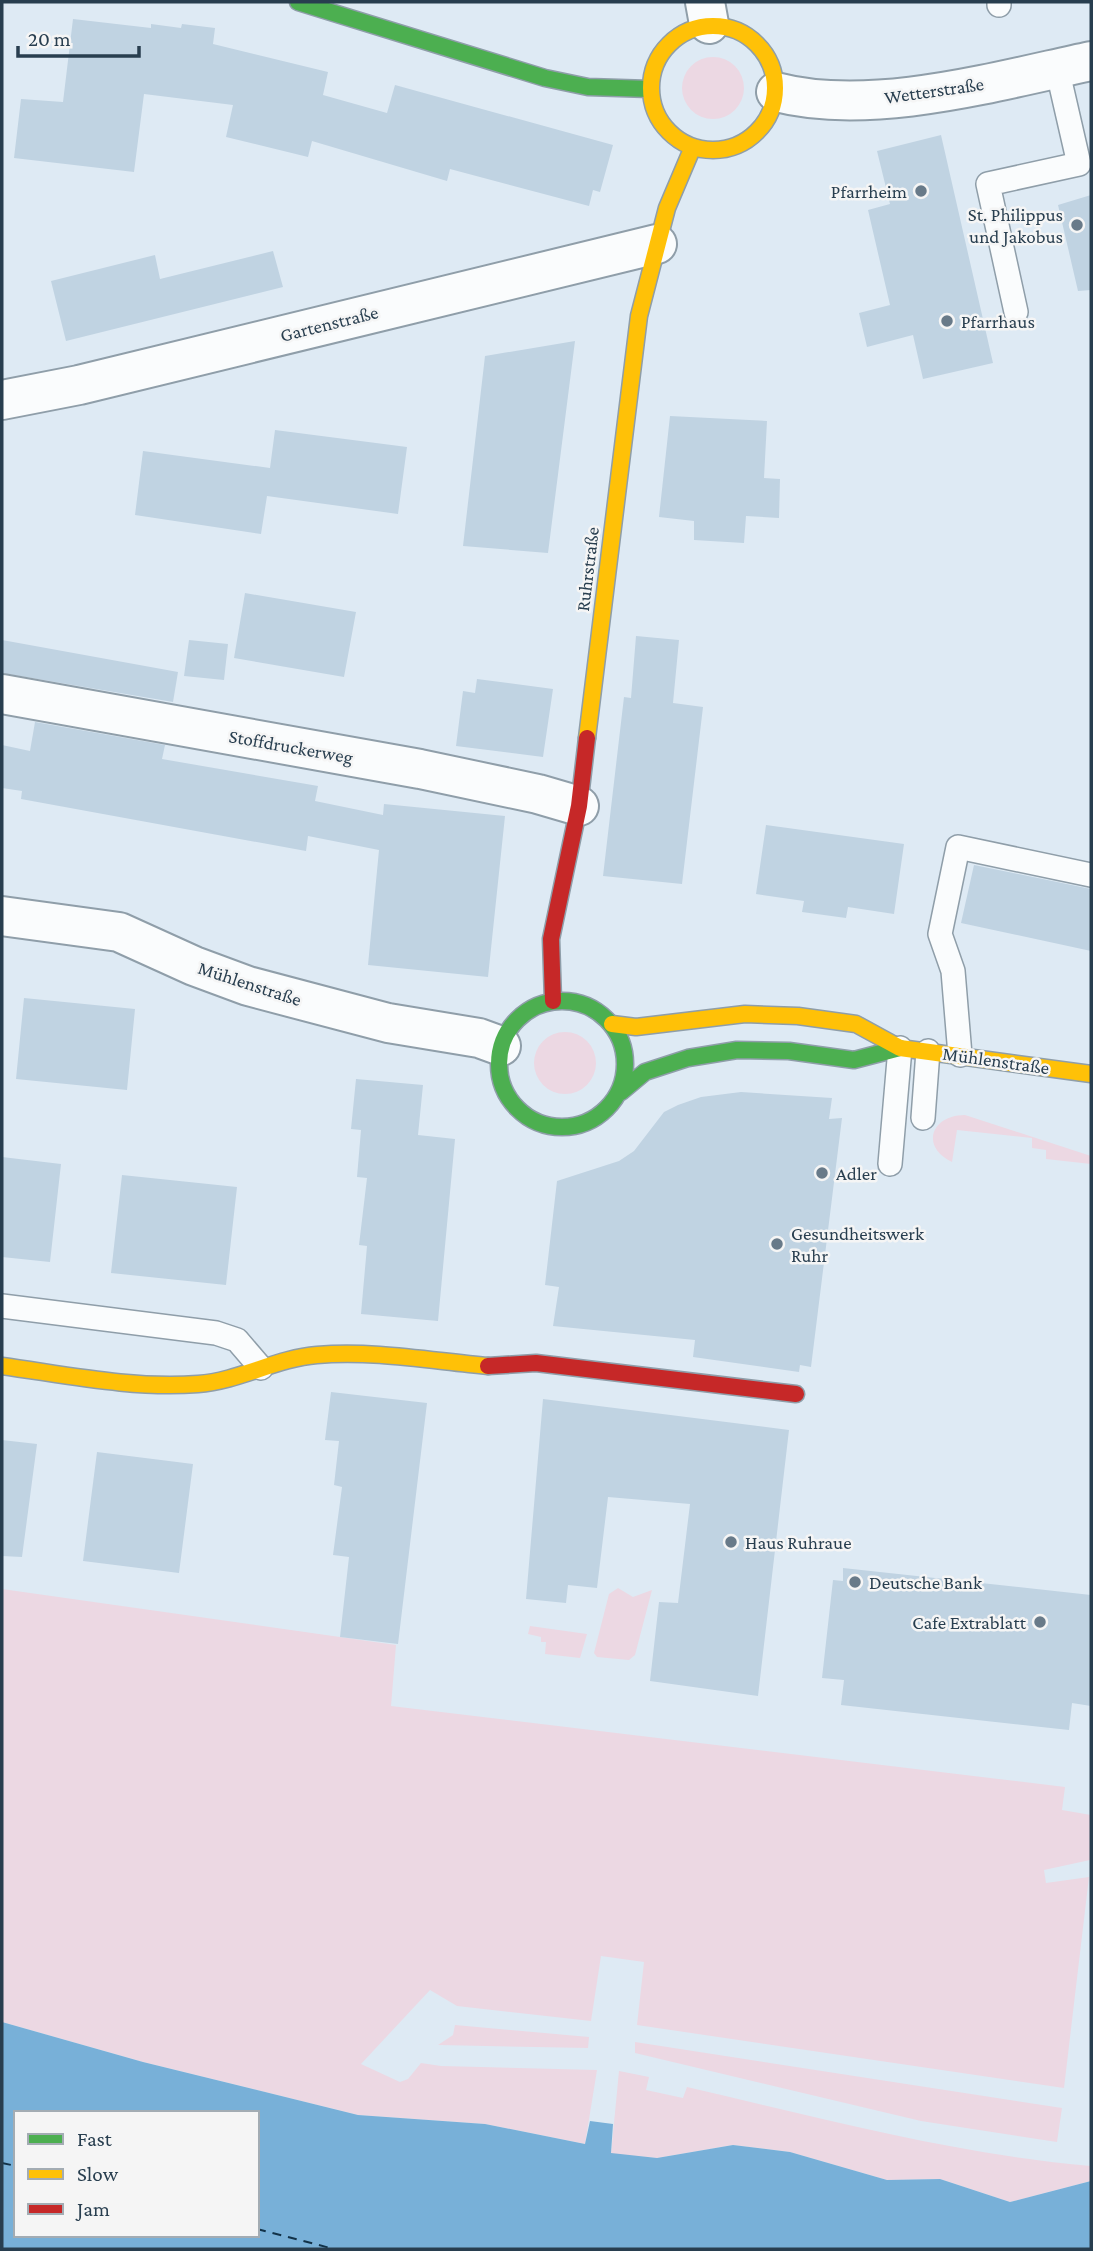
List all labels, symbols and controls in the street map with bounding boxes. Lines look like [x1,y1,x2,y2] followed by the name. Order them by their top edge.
[18,14,138,58] scale bar
[28,27,71,51] text: 20 m
[883,73,985,108] street label: Wetterstraße
[831,181,907,202] place label: Pfarrheim
[913,183,929,199] marker: Pfarrheim
[968,204,1063,247] place label: St. Philippus und Jakobus
[1069,217,1085,233] marker: St. Philippus und Jakobus
[278,301,380,346] street label: Gartenstraße
[961,311,1035,332] place label: Pfarrhaus
[939,313,955,329] marker: Pfarrhaus
[572,526,603,613] street label: Ruhrstraße
[227,725,355,768] street label: Stoffdruckerweg
[196,957,304,1010] street label: Mühlenstraße
[941,1043,1051,1078] street label: Mühlenstraße
[836,1163,877,1184] place label: Adler
[814,1165,830,1181] marker: Adler
[791,1223,925,1266] place label: Gesundheitswerk Ruhr
[769,1236,785,1252] marker: Gesundheitswerk Ruhr
[745,1532,852,1553] place label: Haus Ruhraue
[723,1534,739,1550] marker: Haus Ruhraue
[869,1572,983,1593] place label: Deutsche Bank
[847,1574,863,1590] marker: Deutsche Bank
[912,1612,1027,1633] place label: Cafe Extrablatt
[1032,1614,1048,1630] marker: Cafe Extrablatt
[14,2111,259,2237] legend
[77,2127,113,2151] text: Fast
[77,2162,119,2186] text: Slow
[75,2197,110,2221] text: Jam

